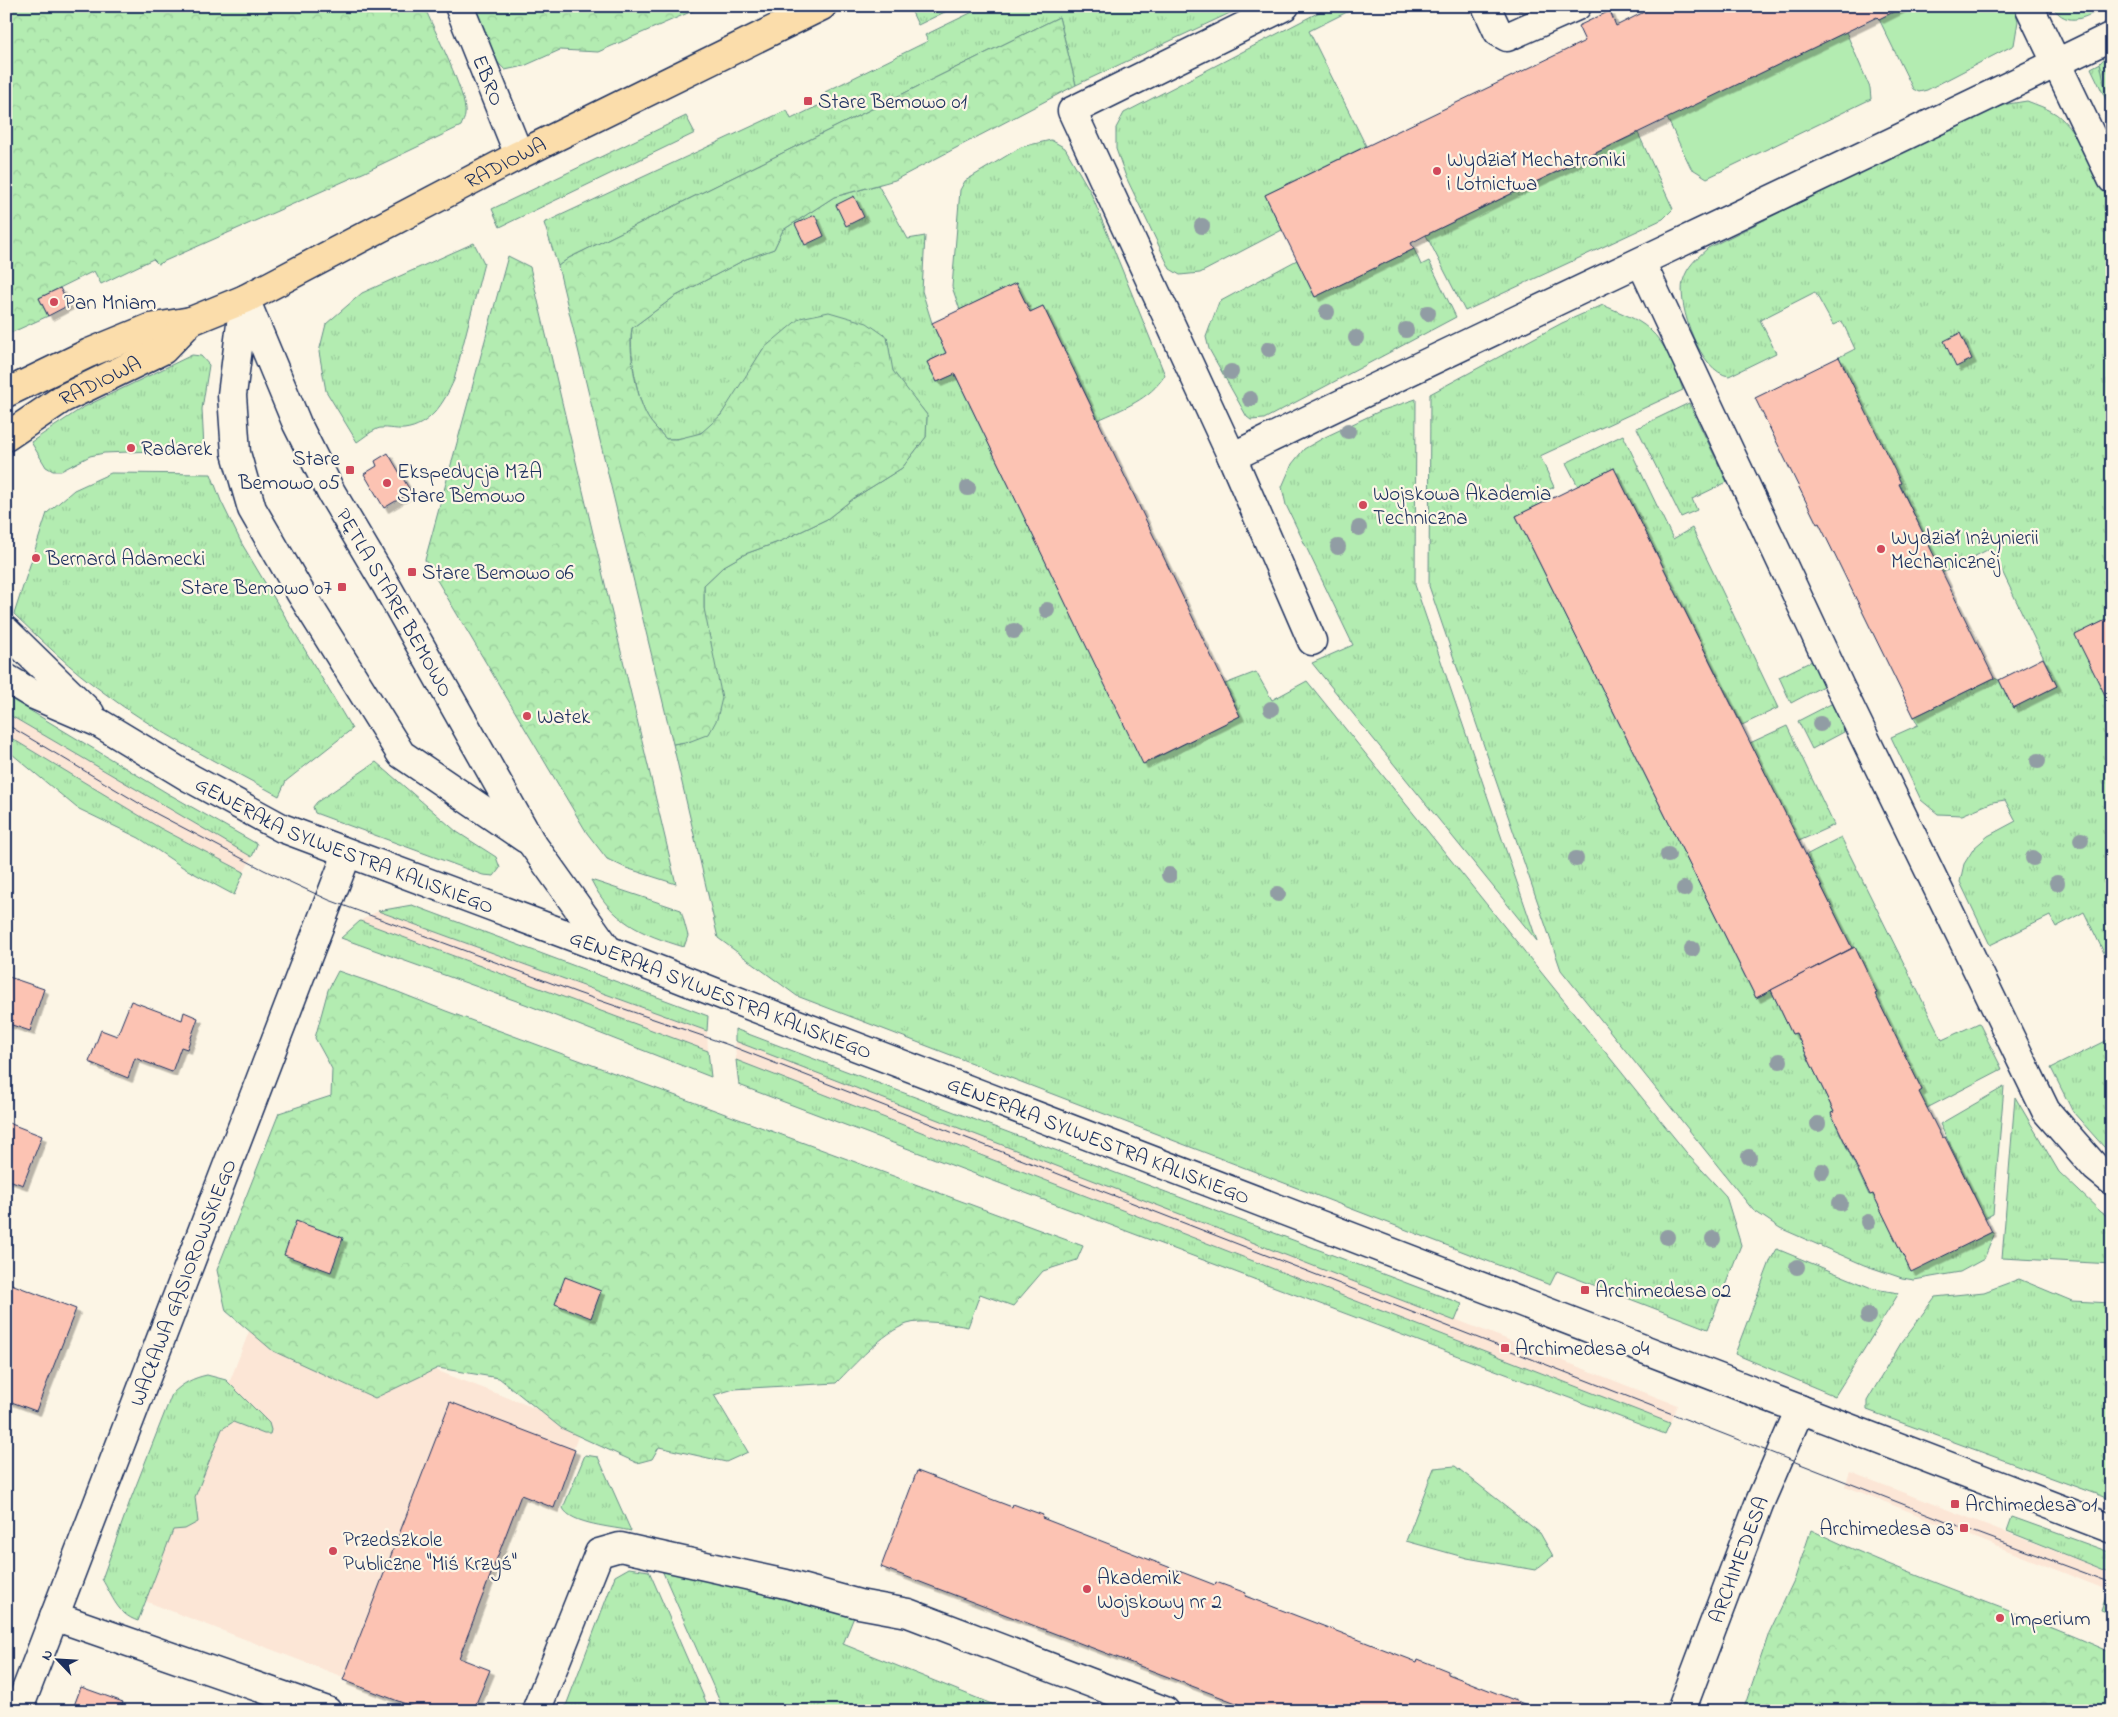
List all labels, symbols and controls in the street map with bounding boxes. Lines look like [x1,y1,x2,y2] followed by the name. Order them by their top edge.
[463,51,511,111] street label: EBRO
[818,88,968,118] place label: Stare Bemowo 01
[802,95,814,107] marker: Stare Bemowo 01
[460,131,552,198] street label: RADIOWA
[1447,146,1626,200] place label: Wydział Mechatroniki i Lotnictwa
[1431,165,1443,177] marker: Wydział Mechatroniki i Lotnictwa
[64,289,156,319] place label: Pan Mniam
[48,296,60,308] marker: Pan Mniam
[55,350,147,415] street label: RADIOWA
[141,435,213,465] place label: Radarek
[125,442,137,454] marker: Radarek
[237,445,341,499] place label: Stare Bemowo 05
[397,458,542,512] place label: Ekspedycja MZA Stare Bemowo
[344,464,356,476] marker: Stare Bemowo 05
[381,477,393,489] marker: Ekspedycja MZA Stare Bemowo
[1373,480,1551,534] place label: Wojskowa Akademia Techniczna
[1357,499,1369,511] marker: Wojskowa Akademia Techniczna
[327,503,459,703] street label: PĘTLA STARE BEMOWO
[1891,524,2039,578] place label: Wydział Inżynierii Mechanicznej
[1875,543,1887,555] marker: Wydział Inżynierii Mechanicznej
[45,545,205,575] place label: Bernard Adamecki
[30,552,42,564] marker: Bernard Adamecki
[422,559,574,589] place label: Stare Bemowo 06
[406,566,418,578] marker: Stare Bemowo 06
[181,574,332,604] place label: Stare Bemowo 07
[336,581,348,593] marker: Stare Bemowo 07
[537,703,591,733] place label: Watek
[521,710,533,722] marker: Watek
[189,770,498,923] street label: GENERAŁA SYLWESTRA KALISKIEGO
[565,924,876,1068] street label: GENERAŁA SYLWESTRA KALISKIEGO
[942,1070,1254,1213] street label: GENERAŁA SYLWESTRA KALISKIEGO
[123,1155,245,1411] street label: WACŁAWA GĄSIOROWSKIEGO
[1595,1277,1731,1307] place label: Archimedesa 02
[1579,1284,1591,1296] marker: Archimedesa 02
[1515,1335,1650,1365] place label: Archimedesa 04
[1499,1342,1511,1354] marker: Archimedesa 04
[1965,1491,2098,1521] place label: Archimedesa 01
[1702,1492,1778,1628] street label: ARCHIMEDESA
[1949,1498,1961,1510] marker: Archimedesa 01
[1820,1515,1954,1545] place label: Archimedesa 03
[1958,1522,1970,1534] marker: Archimedesa 03
[343,1526,517,1582] place label: Przedszkole Publiczne "Miś Krzyś"
[327,1545,339,1557] marker: Przedszkole Publiczne "Miś Krzyś"
[1097,1564,1222,1620] place label: Akademik Wojskowy nr 2
[1081,1583,1093,1595] marker: Akademik Wojskowy nr 2
[2010,1605,2091,1635] place label: Imperium
[1994,1612,2006,1624] marker: Imperium
[32,1634,82,1684] north arrow
[36,1646,59,1664] text: N

